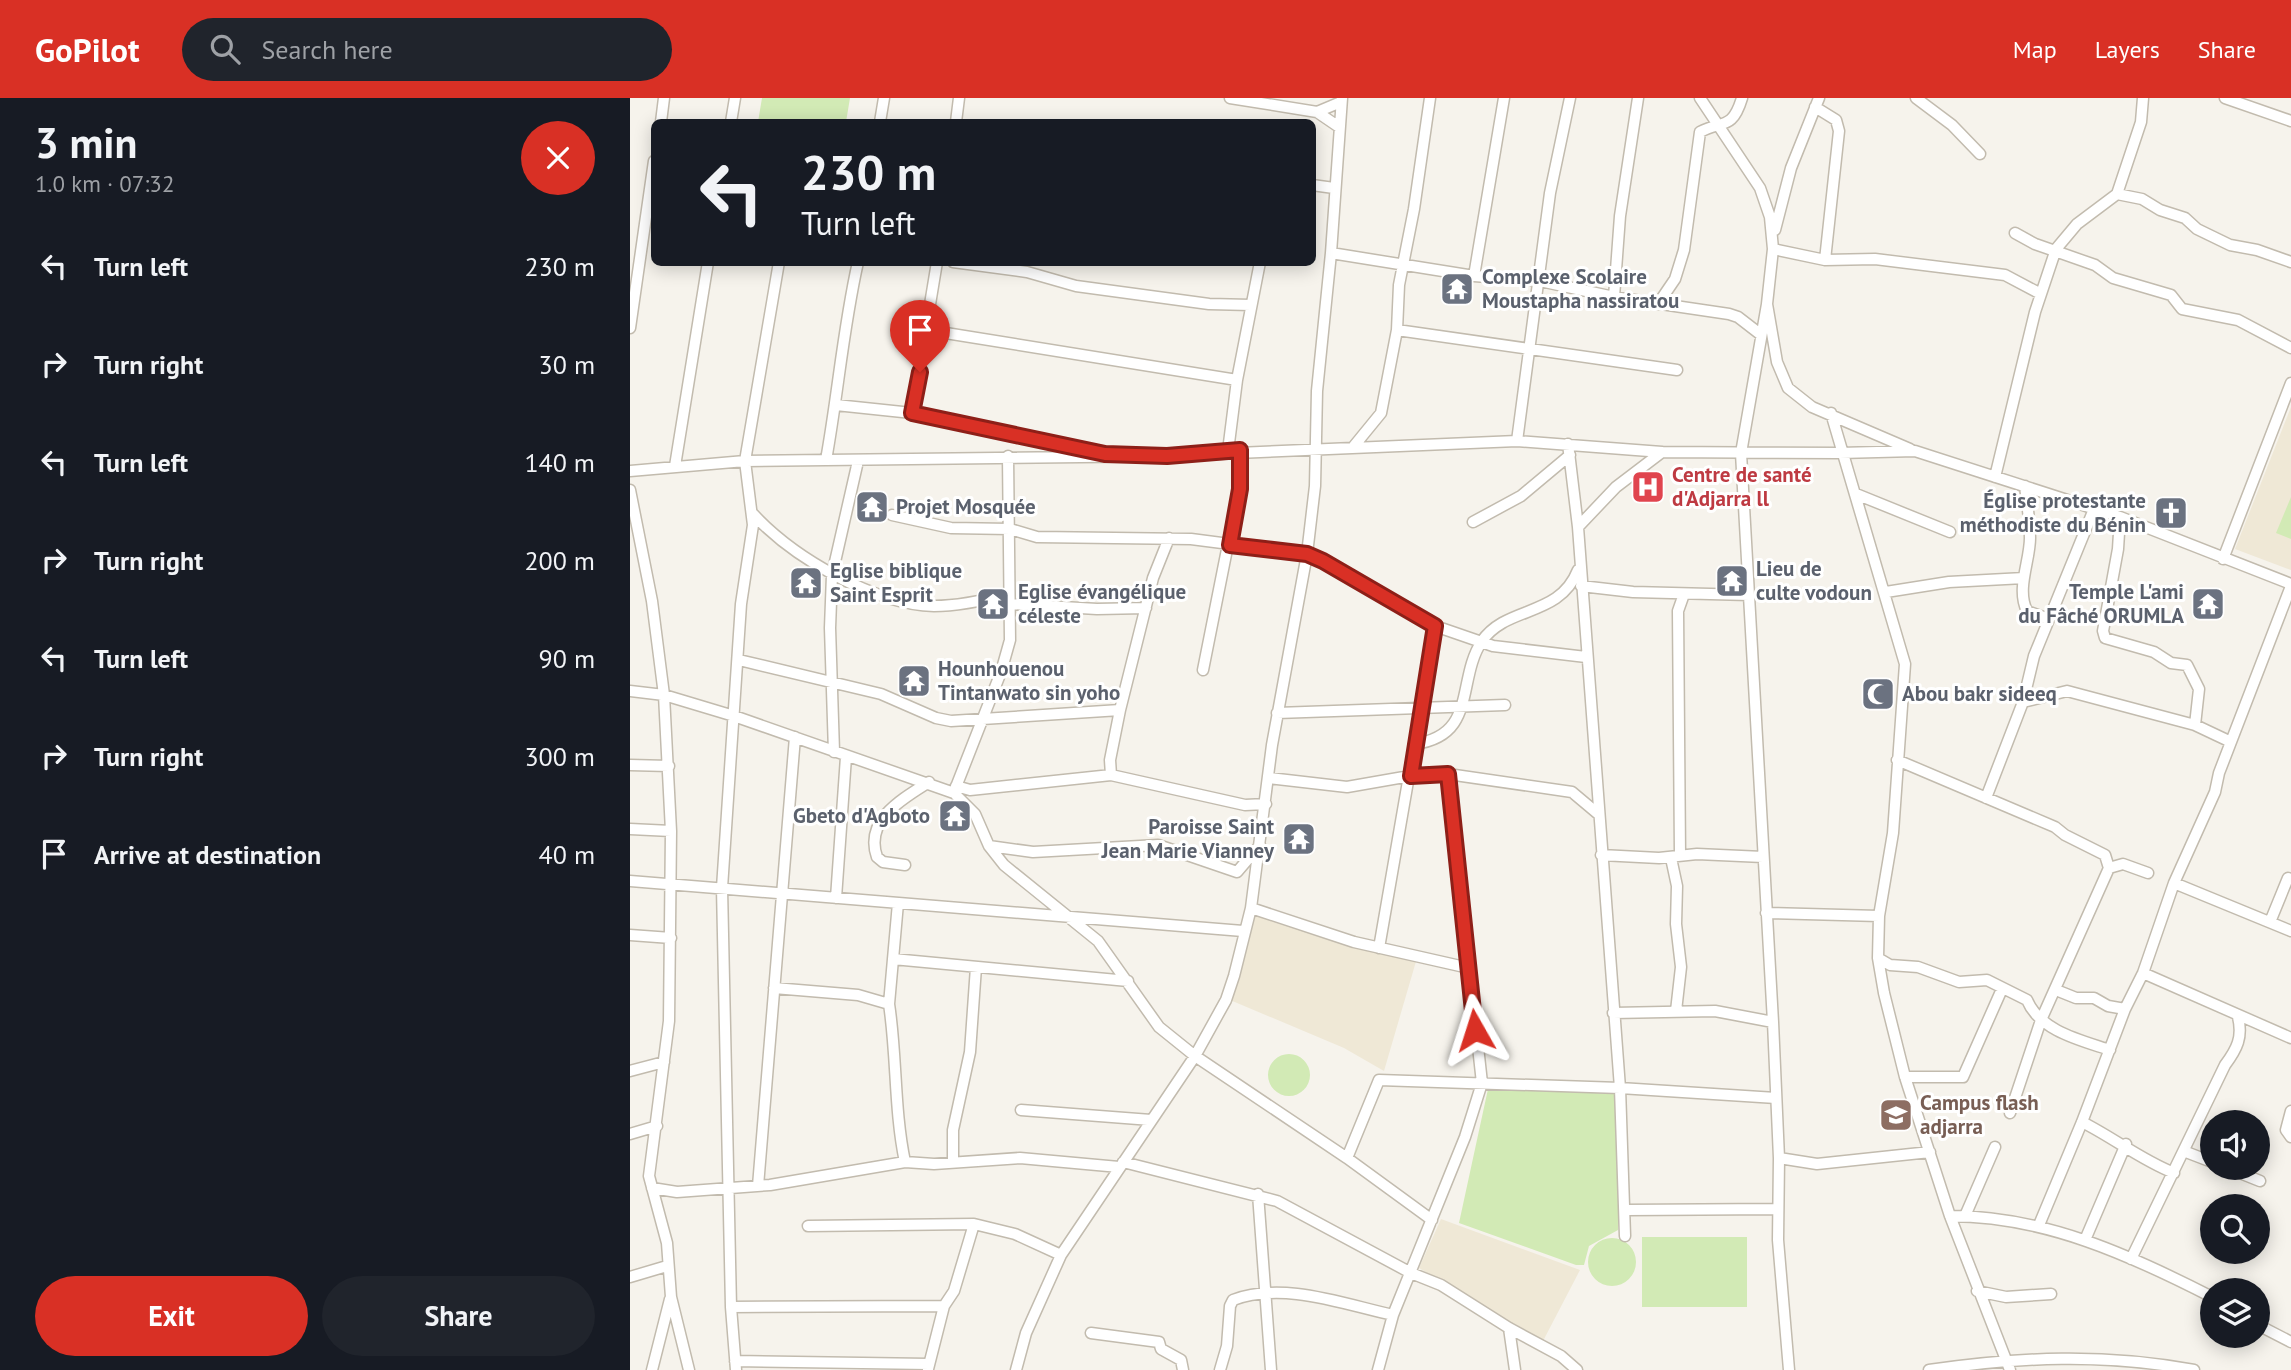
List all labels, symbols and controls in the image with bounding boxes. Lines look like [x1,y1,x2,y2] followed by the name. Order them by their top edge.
[182,18,672,81] search box
[35,28,140,71] text: GoPilot
[206,30,244,68] icon: search
[262,33,393,66] text: Search here
[2013,34,2057,65] text: Map
[2095,34,2160,65] text: Layers
[2198,34,2256,65] text: Share
[35,115,137,170] text: 3 min
[521,121,595,195] button: close
[801,140,936,204] text: 230 m
[686,147,777,238] icon: left
[35,169,174,198] text: 1.0 km · 07:32
[801,202,916,244] text: Turn left
[35,247,73,285] icon: left
[94,250,188,283] text: Turn left
[524,250,595,283] text: 230 m
[1482,263,1679,314] place label: Complexe Scolaire Moustapha nassiratou
[1438,270,1476,308] temple icon: Complexe Scolaire Moustapha nassiratou
[890,300,950,372] pin
[901,311,939,349] icon: arrive
[35,345,73,383] icon: right
[94,348,203,381] text: Turn right
[539,348,595,381] text: 30 m
[35,443,73,481] icon: left
[94,446,188,479] text: Turn left
[524,446,595,479] text: 140 m
[1672,461,1812,512] place label: Centre de santé d'Adjarra ll
[1629,468,1667,506] hospital icon: Centre de santé d'Adjarra ll
[1960,487,2146,538] place label: Église protestante méthodiste du Bénin
[853,488,891,526] temple icon: Projet Mosquée
[896,493,1036,520] place label: Projet Mosquée
[2152,494,2190,532] church icon: Église protestante méthodiste du Bénin
[35,541,73,579] icon: right
[94,544,203,577] text: Turn right
[524,544,595,577] text: 200 m
[1756,555,1872,606] place label: Lieu de culte vodoun
[830,557,962,608] place label: Eglise biblique Saint Esprit
[1713,562,1751,600] temple icon: Lieu de culte vodoun
[787,564,825,602] temple icon: Eglise biblique Saint Esprit
[1018,578,1186,629] place label: Eglise évangélique céleste
[2018,578,2184,629] place label: Temple L'ami du Fâché ORUMLA
[974,585,1012,623] temple icon: Eglise évangélique céleste
[2189,585,2227,623] temple icon: Temple L'ami du Fâché ORUMLA
[35,639,73,677] icon: left
[94,642,188,675] text: Turn left
[539,642,595,675] text: 90 m
[938,655,1120,706] place label: Hounhouenou Tintanwato sin yoho
[895,662,933,700] temple icon: Hounhouenou Tintanwato sin yoho
[1859,675,1897,713] mosque icon: Abou bakr sideeq
[1902,680,2057,707] place label: Abou bakr sideeq
[35,737,73,775] icon: right
[94,740,203,773] text: Turn right
[524,740,595,773] text: 300 m
[936,797,974,835] temple icon: Gbeto d'Agboto
[793,802,930,829] place label: Gbeto d'Agboto
[1101,813,1275,864] place label: Paroisse Saint Jean Marie Vianney
[1280,820,1318,858] temple icon: Paroisse Saint Jean Marie Vianney
[35,835,73,873] icon: arrive
[94,838,321,871] text: Arrive at destination
[539,838,595,871] text: 40 m
[1438,993,1512,1067] position arrow
[1920,1089,2039,1140] place label: Campus flash adjarra
[1877,1096,1915,1134] school or university icon: Campus flash adjarra
[2200,1110,2270,1348] map controls
[2200,1110,2270,1180] button: sound
[2200,1194,2270,1264] button: search
[35,1276,308,1356] button: Exit
[322,1276,595,1356] button: Share
[2200,1278,2270,1348] button: layers

